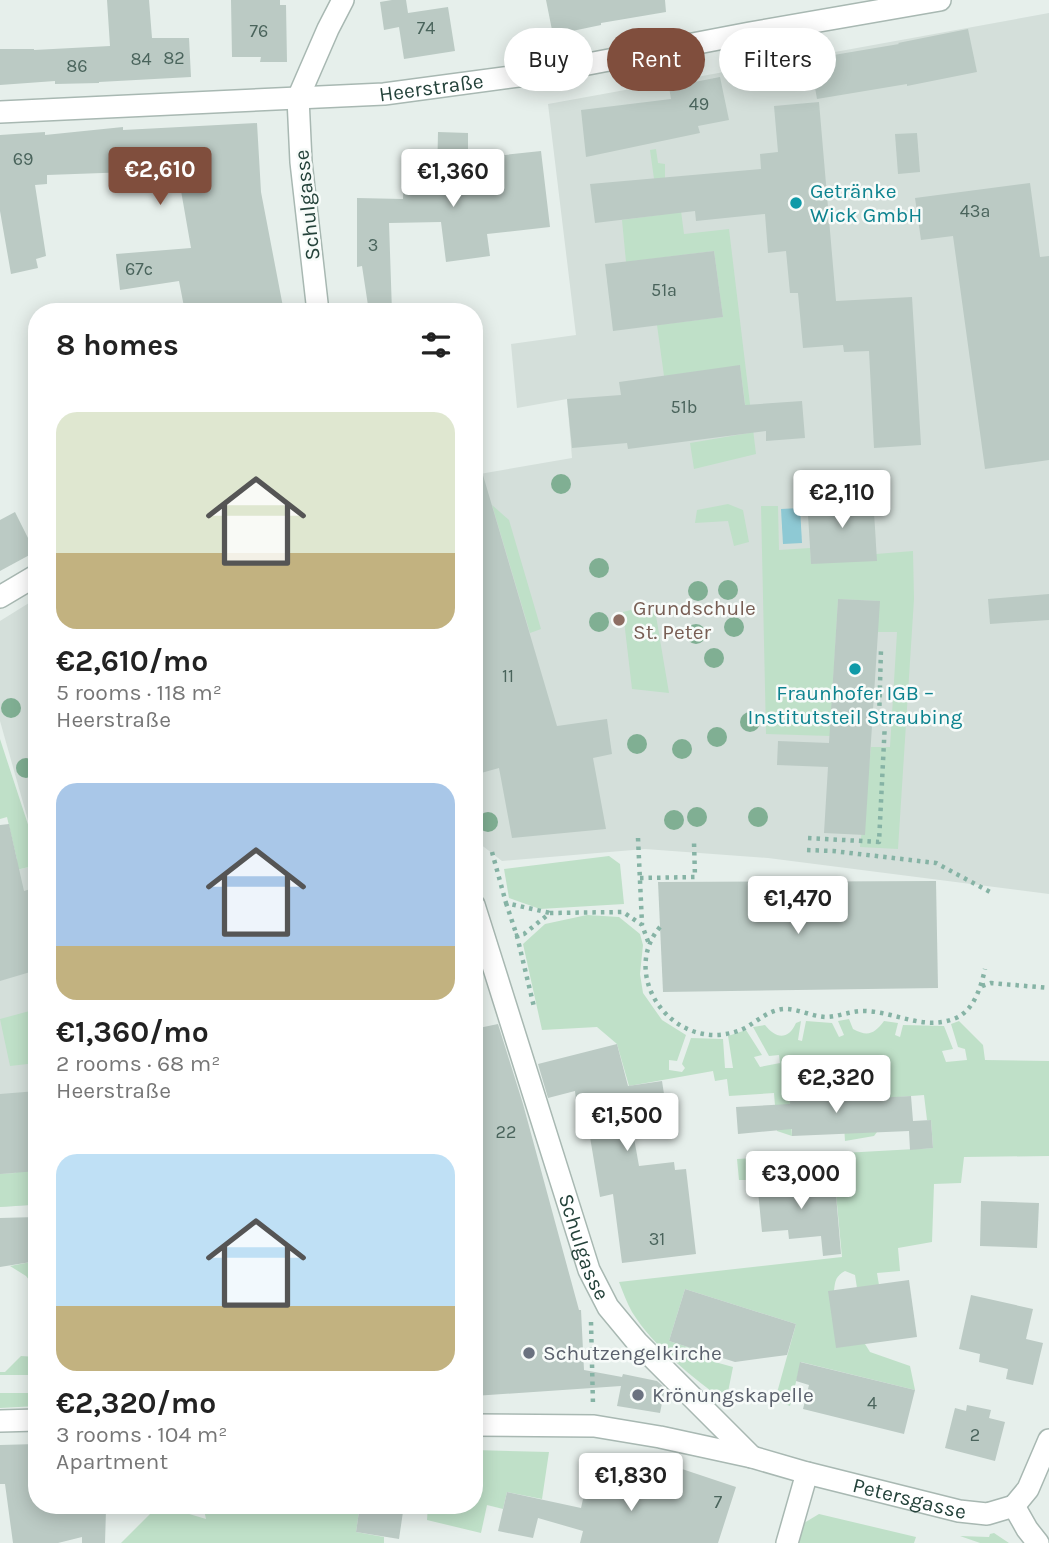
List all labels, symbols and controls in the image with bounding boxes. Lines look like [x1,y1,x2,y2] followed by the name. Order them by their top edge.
[417,17,435,39] house number: 74
[250,20,268,42] house number: 76
[504,28,593,91] chip: Buy
[607,28,705,91] chip: Rent
[719,28,836,91] chip: Filters
[163,47,185,69] house number: 82
[130,48,152,70] house number: 84
[66,55,88,77] house number: 86
[378,69,485,107] street label: Heerstraße
[689,93,709,115] house number: 49
[13,148,33,170] house number: 69
[103,148,217,207] pin: €2,610
[289,149,325,261] street label: Schulgasse
[396,150,510,209] pin: €1,360
[124,156,196,183] text: €2,610
[417,158,489,185] text: €1,360
[810,179,922,227] place label: Getränke Wick GmbH
[788,195,804,211] marker: Getränke Wick GmbH
[960,200,990,222] house number: 43a
[368,234,378,256] house number: 3
[125,258,153,280] house number: 67c
[651,279,677,301] house number: 51a
[417,326,455,364] icon: filters
[56,327,179,363] text: 8 homes
[671,396,697,418] house number: 51b
[193,458,319,584] icon: home
[785,470,899,530] pin: €2,110
[809,479,875,506] text: €2,110
[633,596,756,644] place label: Grundschule St. Peter
[611,612,627,628] marker: Grundschule St. Peter
[56,643,208,679] text: €2,610/mo
[847,661,863,677] marker: Fraunhofer IGB – Institutsteil Straubing
[502,665,514,687] house number: 11
[56,679,222,706] text: 5 rooms · 118 m²
[748,681,963,729] place label: Fraunhofer IGB – Institutsteil Straubing
[56,706,171,733] text: Heerstraße
[193,829,319,955] icon: home
[741,876,855,936] pin: €1,470
[764,885,832,912] text: €1,470
[56,1014,209,1050] text: €1,360/mo
[56,1050,220,1077] text: 2 rooms · 68 m²
[779,1056,893,1115] pin: €2,320
[797,1064,875,1091] text: €2,320
[56,1077,171,1104] text: Heerstraße
[570,1094,684,1153] pin: €1,500
[591,1102,663,1129] text: €1,500
[496,1121,516,1143] house number: 22
[744,1152,858,1211] pin: €3,000
[762,1160,840,1187] text: €3,000
[554,1191,614,1304] street label: Schulgasse
[193,1200,319,1326] icon: home
[649,1228,665,1250] house number: 31
[543,1341,722,1365] place label: Schutzengelkirche
[521,1345,537,1361] marker: Schutzengelkirche
[652,1383,814,1407] place label: Krönungskapelle
[56,1385,216,1421] text: €2,320/mo
[630,1387,646,1403] marker: Krönungskapelle
[867,1392,877,1414] house number: 4
[56,1421,227,1448] text: 3 rooms · 104 m²
[970,1424,980,1446] house number: 2
[56,1448,168,1475] text: Apartment
[574,1454,688,1513] pin: €1,830
[595,1462,667,1489] text: €1,830
[850,1473,967,1524] street label: Petersgasse
[714,1491,723,1513] house number: 7

